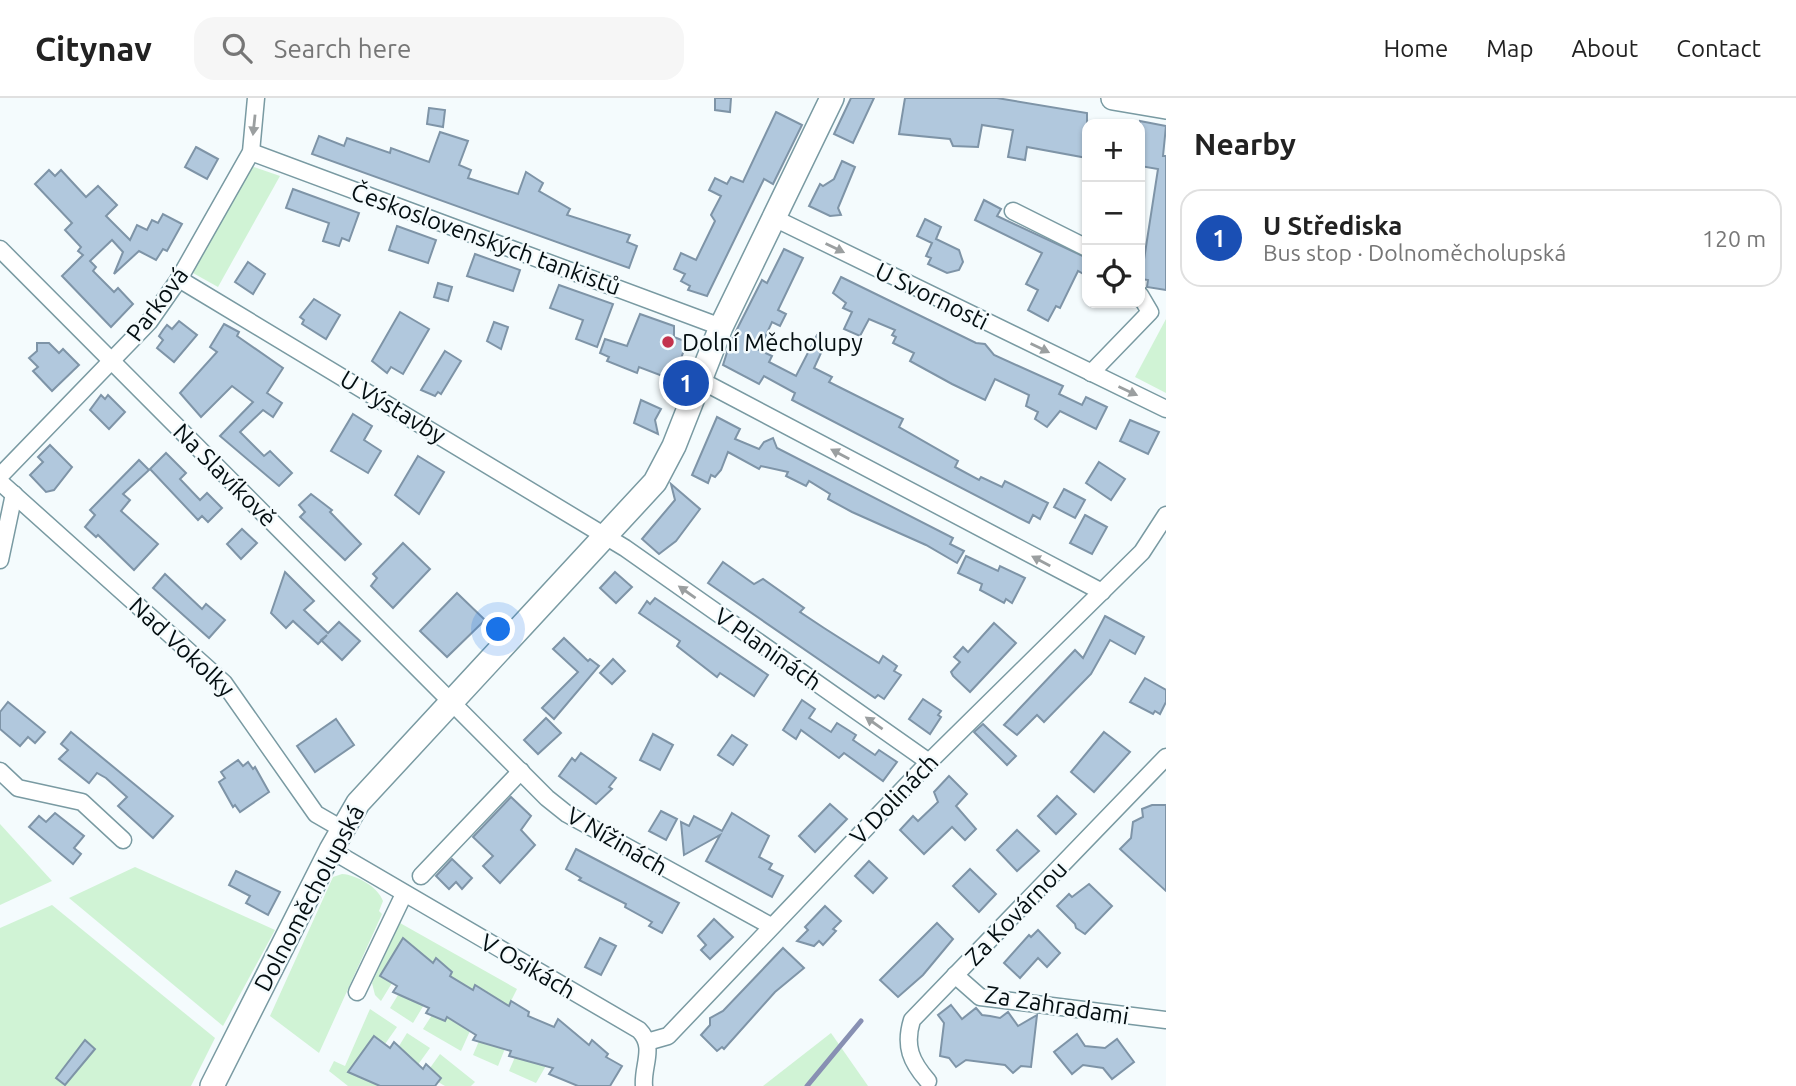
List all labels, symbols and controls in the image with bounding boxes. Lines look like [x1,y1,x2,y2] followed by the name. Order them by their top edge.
[194,17,684,80] search box
[218,29,256,67] icon: search
[35,30,152,67] text: Citynav
[274,34,411,63] text: Search here
[1383,35,1448,62] text: Home
[1486,35,1533,62] text: Map
[1571,35,1638,62] text: About
[1676,35,1761,62] text: Contact
[248,114,259,136] one-way arrow
[1082,119,1145,308] map controls
[1082,119,1145,182] button: +
[1194,127,1296,161] text: Nearby
[348,177,625,300] street label: Československých tankistů
[1082,182,1145,245] button: −
[1263,211,1402,240] text: U Střediska
[1213,226,1225,251] text: 1
[1702,226,1766,251] text: 120 m
[1263,240,1566,265] text: Bus stop · Dolnoměcholupská
[825,243,845,254] one-way arrow
[1082,245,1145,308] button: locate
[871,257,993,335] street label: U Svornosti
[121,262,193,346] street label: Parková
[682,329,863,356] place label: Dolní Měcholupy
[660,334,676,350] marker: Dolní Měcholupy
[1030,342,1050,354] one-way arrow
[663,357,709,409] pin: 1
[335,365,451,449] street label: U Výstavby
[1118,386,1139,397] one-way arrow
[168,418,282,532] street label: Na Slavíkově
[830,448,850,460] one-way arrow
[1031,555,1051,567] one-way arrow
[678,585,696,599] one-way arrow
[124,592,240,703] street label: Nad Vokolky
[709,602,827,696] street label: V Planinách
[481,612,515,646] your location
[865,716,883,730] one-way arrow
[844,748,944,850] street label: V Dolinách
[249,800,369,996] street label: Dolnoměcholupská
[562,801,672,881] street label: V Nížinách
[960,855,1072,971] street label: Za Kovárnou
[476,928,580,1004] street label: V Osikách
[983,980,1131,1030] street label: Za Zahradami

